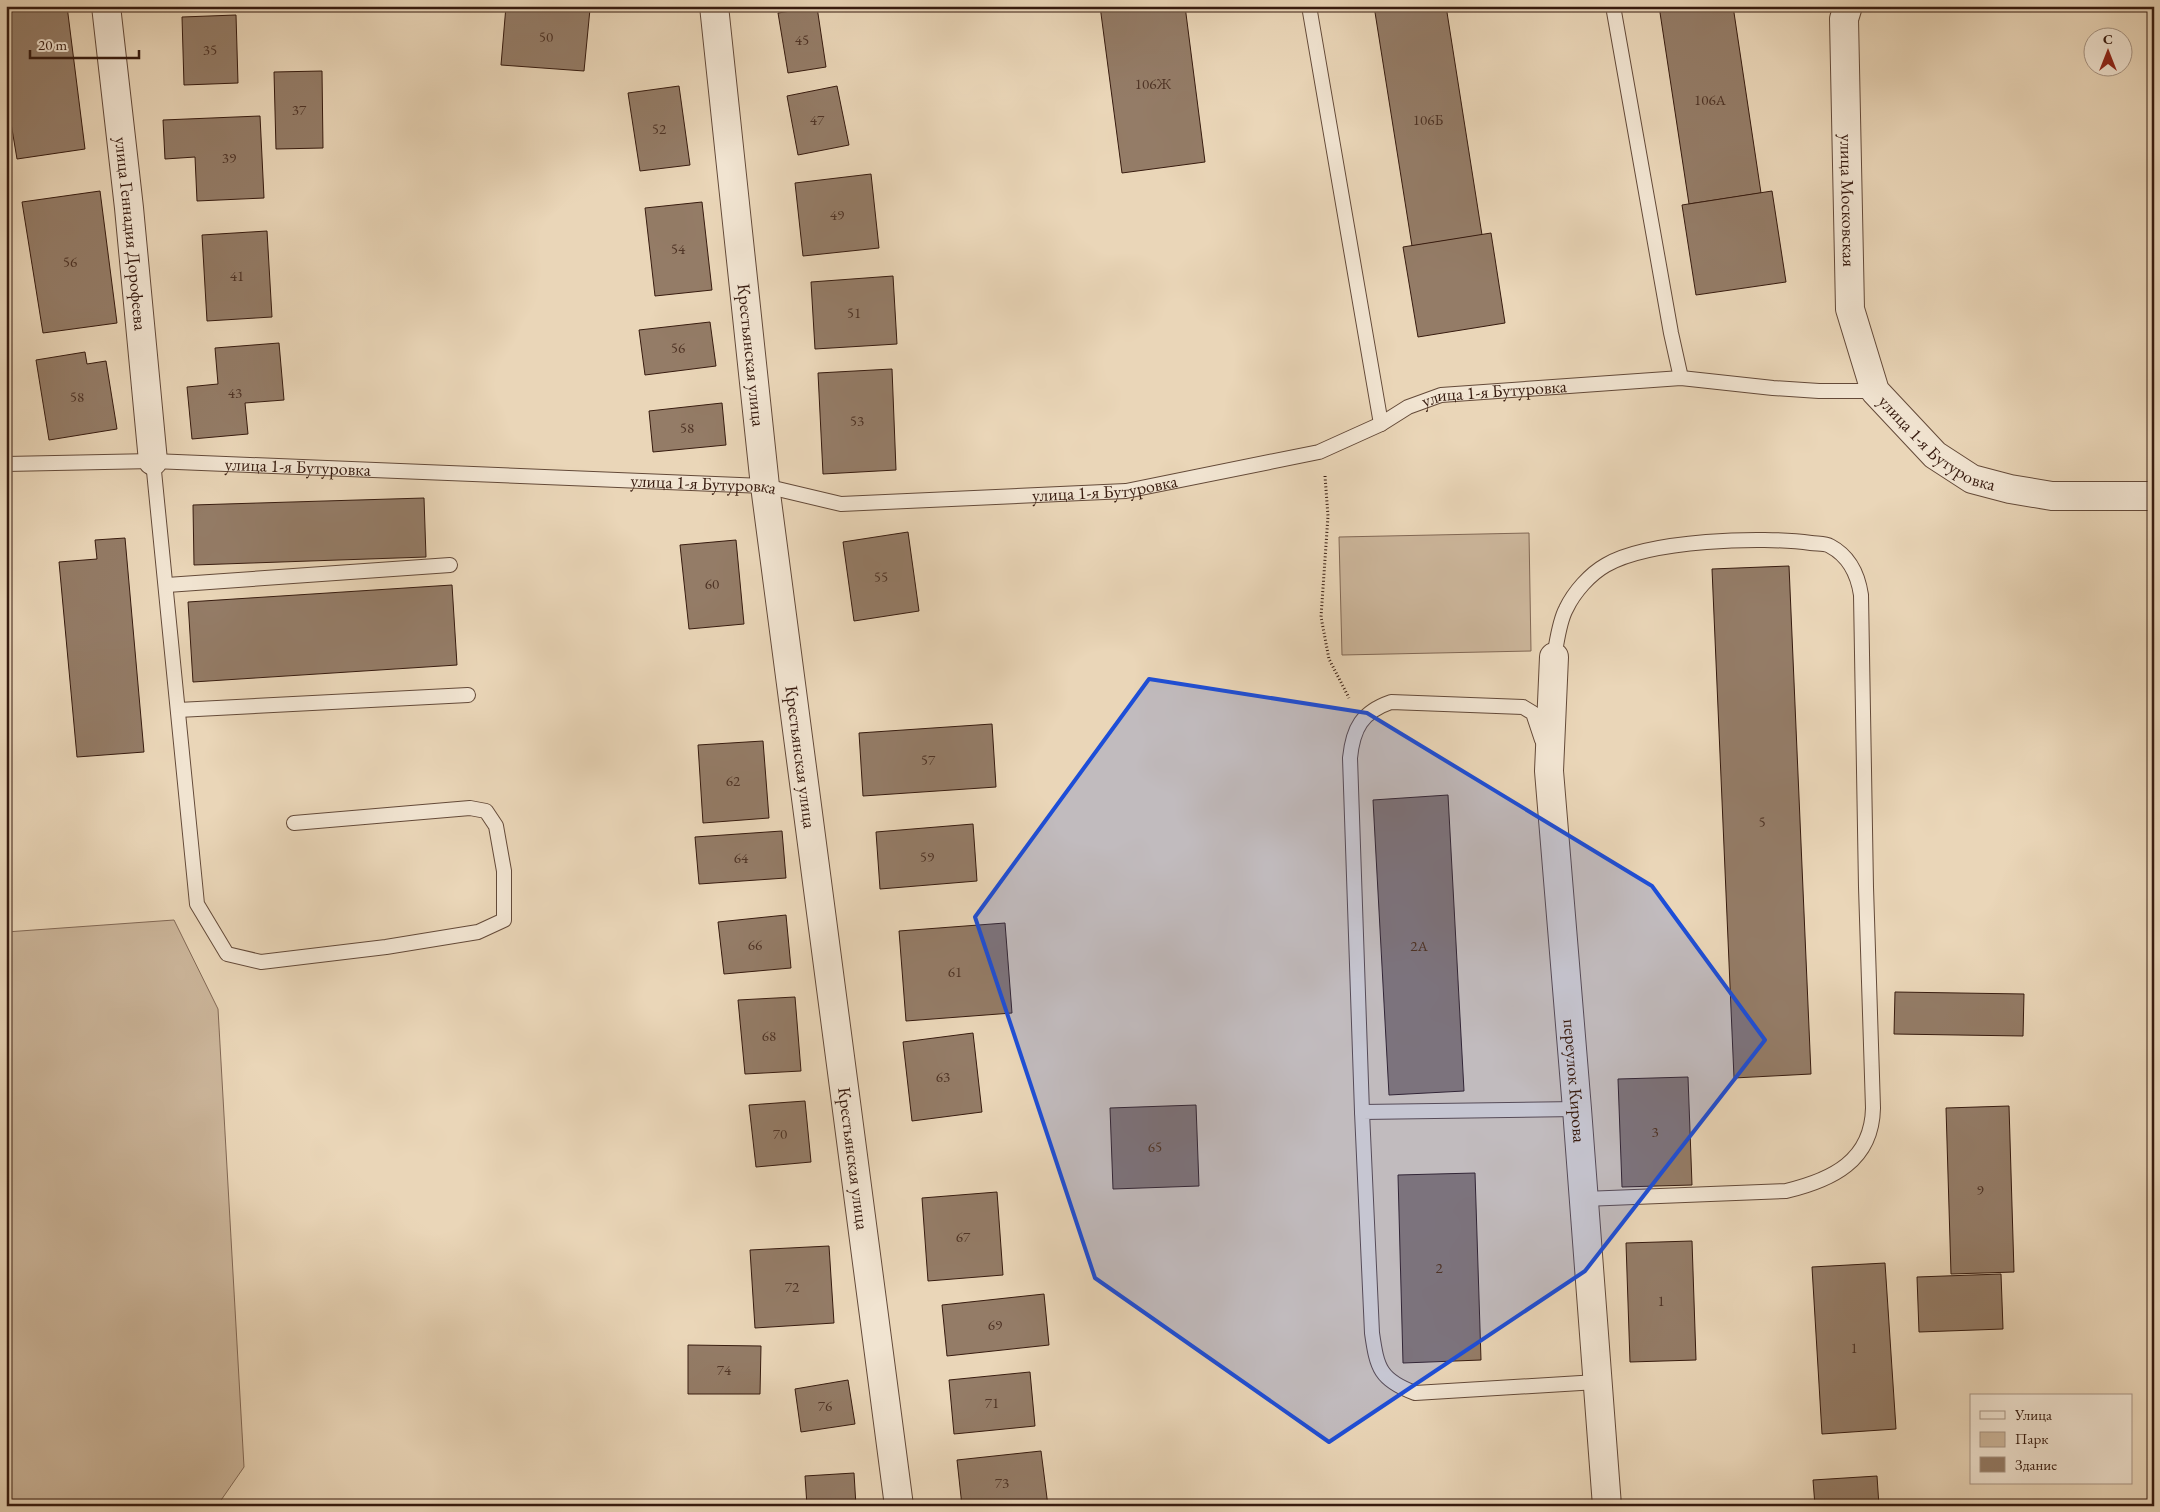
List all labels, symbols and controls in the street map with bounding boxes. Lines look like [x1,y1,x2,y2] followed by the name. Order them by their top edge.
[539,27,553,46] house number: 50
[30,28,139,60] scale bar
[2082,28,2132,78] north arrow
[795,30,809,49] house number: 45
[2103,30,2113,48] text: С
[38,35,67,54] text: 20 m
[203,40,217,59] house number: 35
[1135,74,1171,93] house number: 106Ж
[1694,90,1727,109] house number: 106А
[292,100,307,119] house number: 37
[810,110,825,129] house number: 47
[1413,110,1443,129] house number: 106Б
[652,119,667,138] house number: 52
[1835,134,1861,267] street label: улица Московская
[110,135,153,332] street label: улица Геннадия Дорофеева
[222,148,236,167] house number: 39
[830,205,844,224] house number: 49
[671,239,686,258] house number: 54
[63,252,77,271] house number: 56
[230,266,244,285] house number: 41
[733,282,771,429] street label: Крестьянская улица
[847,303,861,322] house number: 51
[671,338,685,357] house number: 56
[1418,374,1568,412] street label: улица 1-я Бутуровка
[228,383,242,402] house number: 43
[70,387,84,406] house number: 58
[1874,390,1999,496] street label: улица 1-я Бутуровка
[850,411,864,430] house number: 53
[680,418,694,437] house number: 58
[224,452,372,481] street label: улица 1-я Бутуровка
[630,469,780,500] street label: улица 1-я Бутуровка
[1032,469,1180,506] street label: улица 1-я Бутуровка
[874,567,888,586] house number: 55
[705,574,719,593] house number: 60
[780,684,822,831] street label: Крестьянская улица
[921,750,936,769] house number: 57
[726,771,741,790] house number: 62
[1758,812,1766,831] house number: 5
[920,847,934,866] house number: 59
[734,848,749,867] house number: 64
[748,935,762,954] house number: 66
[1410,936,1428,955] house number: 2А
[948,962,962,981] house number: 61
[1559,1018,1592,1144] street label: переулок Кирова
[762,1026,776,1045] house number: 68
[936,1067,950,1086] house number: 63
[833,1086,875,1232] street label: Крестьянская улица
[1651,1122,1659,1141] house number: 3
[773,1124,787,1143] house number: 70
[1148,1137,1162,1156] house number: 65
[1976,1180,1984,1199] house number: 9
[956,1227,971,1246] house number: 67
[1435,1258,1443,1277] house number: 2
[785,1277,800,1296] house number: 72
[1657,1291,1665,1310] house number: 1
[988,1315,1002,1334] house number: 69
[1850,1338,1858,1357] house number: 1
[717,1360,732,1379] house number: 74
[985,1393,999,1412] house number: 71
[1970,1394,2132,1484] legend
[818,1396,832,1415] house number: 76
[2014,1405,2052,1424] text: Улица
[2015,1429,2048,1448] text: Парк
[2015,1455,2057,1474] text: Здание
[995,1473,1009,1492] house number: 73

